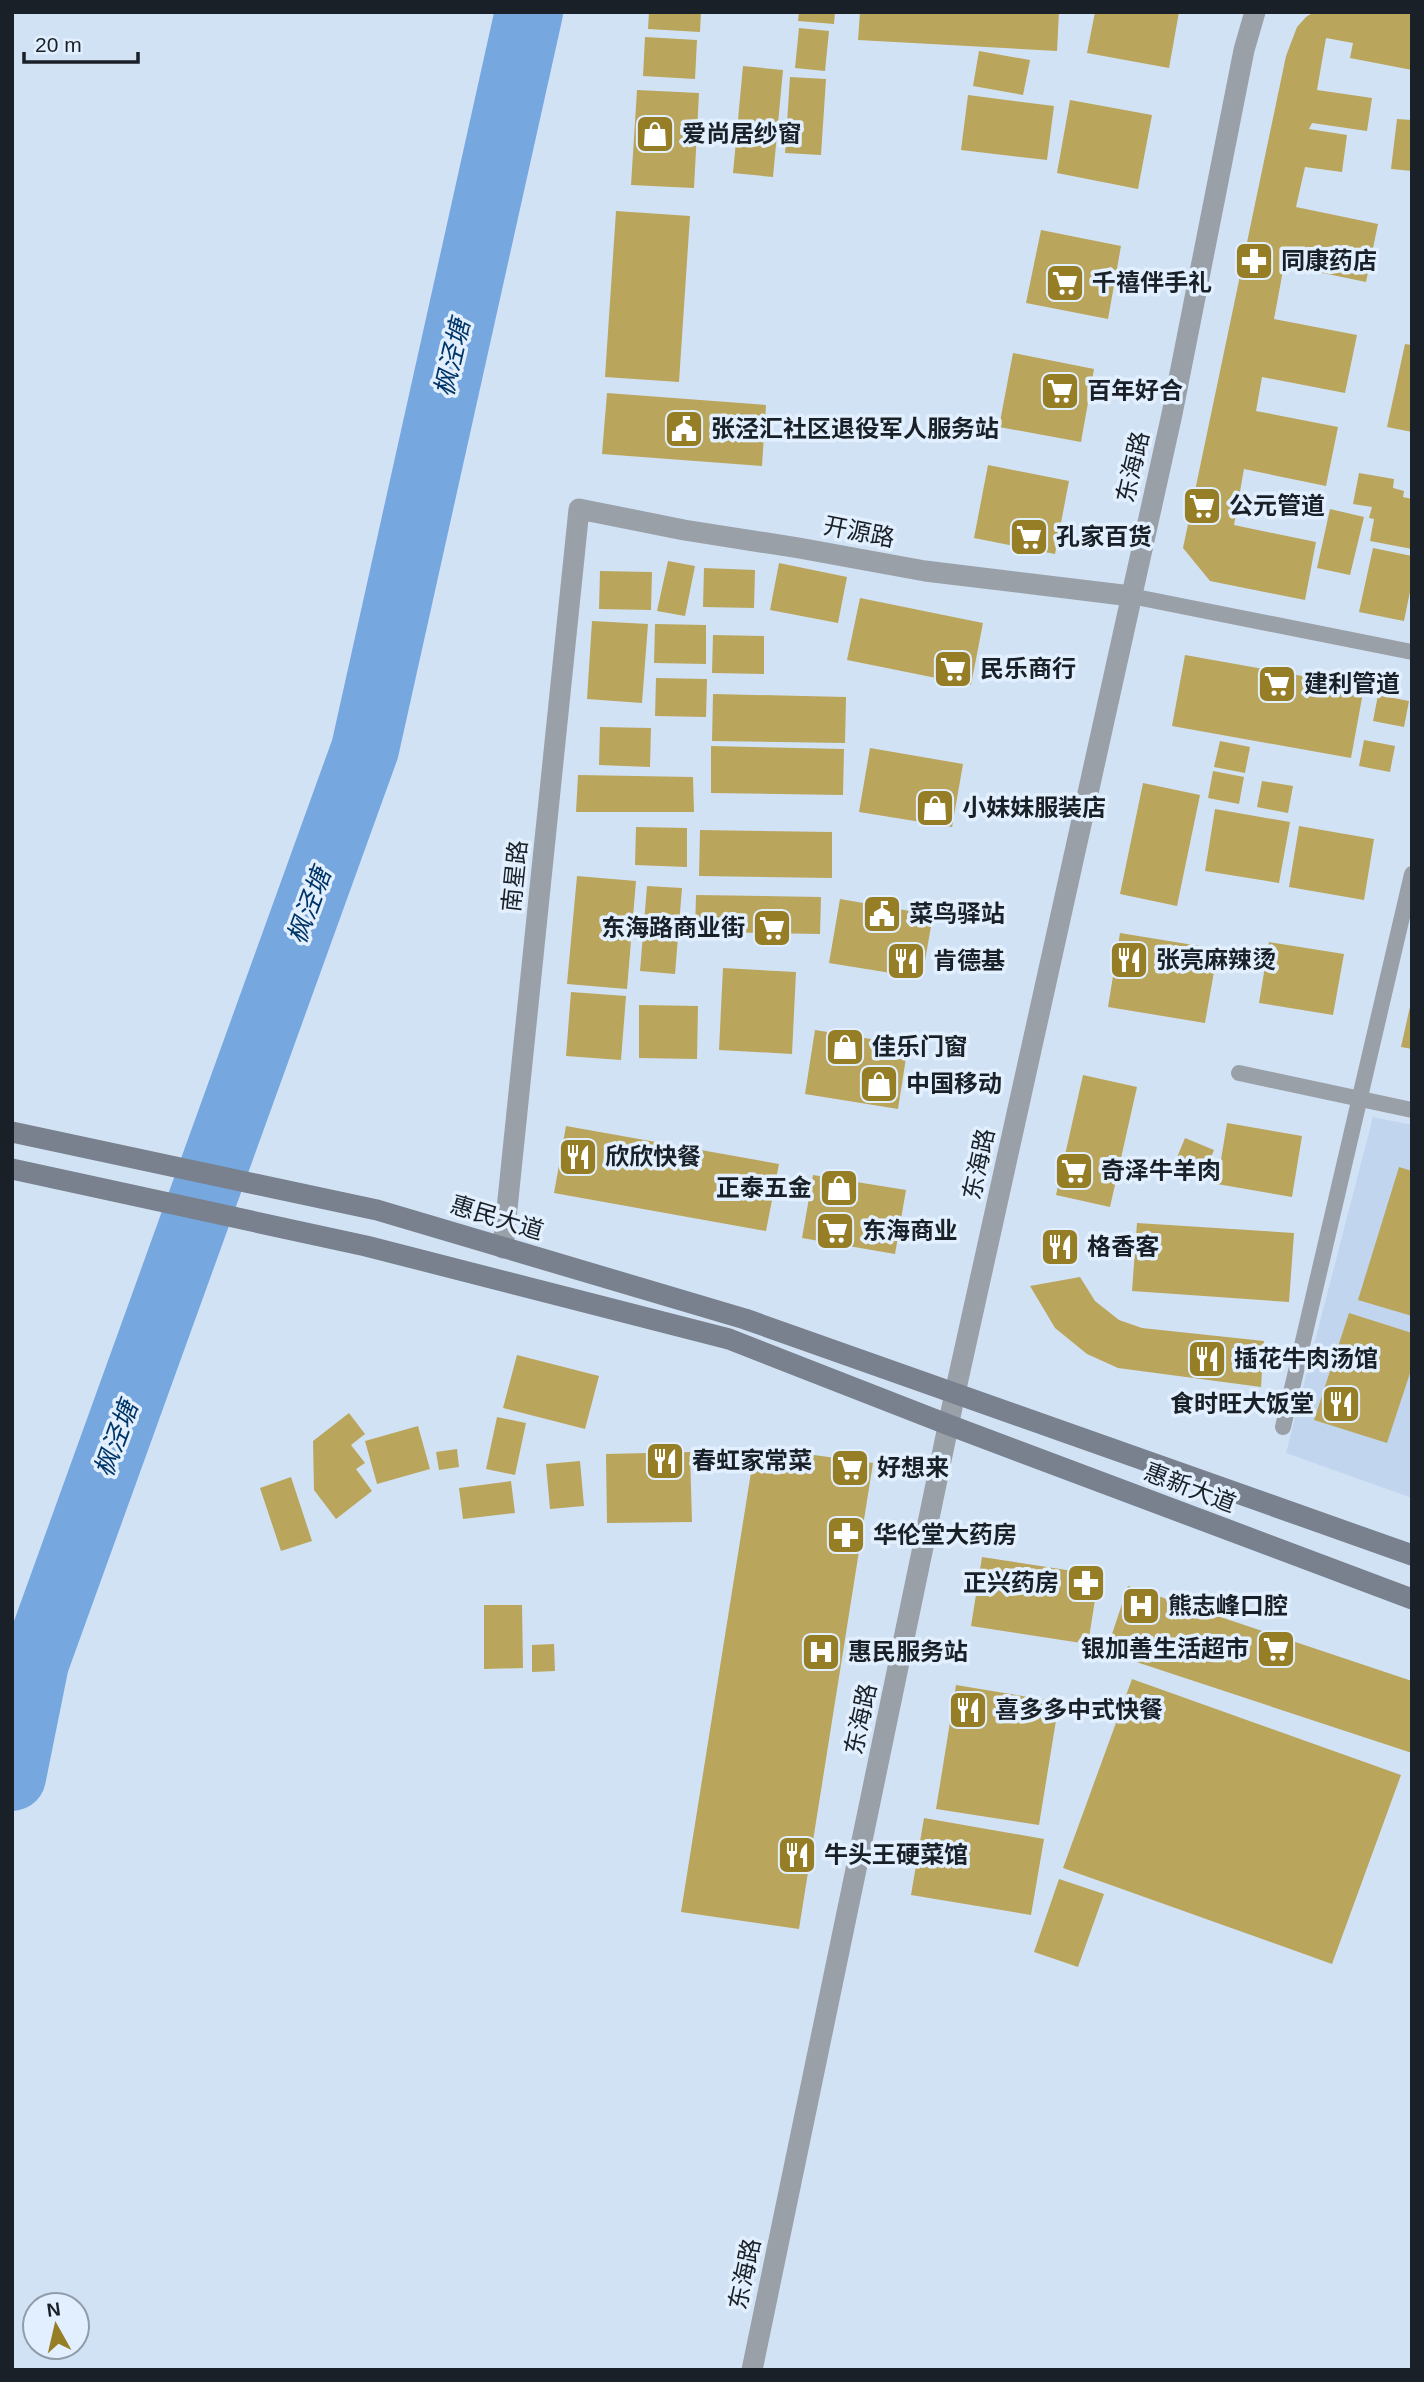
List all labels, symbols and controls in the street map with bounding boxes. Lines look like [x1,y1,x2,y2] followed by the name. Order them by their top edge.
[24,21,138,65] scale bar
[35,33,82,56] text: 20 m
[634,113,676,155] shop icon: 爱尚居纱窗
[682,120,802,147] place label: 爱尚居纱窗
[1233,240,1275,282] pharmacy icon: 同康药店
[1281,247,1377,274] place label: 同康药店
[1044,262,1086,304] supermarket icon: 千禧伴手礼
[1092,269,1212,296] place label: 千禧伴手礼
[429,313,476,399] water label: 枫泾塘
[1039,370,1081,412] supermarket icon: 百年好合
[1087,377,1183,404] place label: 百年好合
[663,408,705,450] public building icon: 张泾汇社区退役军人服务站
[711,415,999,442] place label: 张泾汇社区退役军人服务站
[1111,429,1154,505] street label: 东海路
[1181,485,1223,527] supermarket icon: 公元管道
[1229,492,1325,519] place label: 公元管道
[821,511,897,552] street label: 开源路
[1008,516,1050,558] supermarket icon: 孔家百货
[1056,523,1152,550] place label: 孔家百货
[932,648,974,690] supermarket icon: 民乐商行
[980,655,1076,682] place label: 民乐商行
[1256,663,1298,705] supermarket icon: 建利管道
[1304,670,1400,697] place label: 建利管道
[914,787,956,829] shop icon: 小妹妹服装店
[962,794,1106,821] place label: 小妹妹服装店
[497,839,532,913] street label: 南星路
[282,860,338,948] water label: 枫泾塘
[861,893,903,935] public building icon: 菜鸟驿站
[909,900,1005,927] place label: 菜鸟驿站
[751,907,793,949] supermarket icon: 东海路商业街
[601,914,745,941] place label: 东海路商业街
[1108,939,1150,981] restaurant icon: 张亮麻辣烫
[885,940,927,982] restaurant icon: 肯德基
[1156,946,1276,973] place label: 张亮麻辣烫
[933,947,1005,974] place label: 肯德基
[824,1026,866,1068] shop icon: 佳乐门窗
[872,1033,968,1060] place label: 佳乐门窗
[858,1063,900,1105] shop icon: 中国移动
[906,1070,1002,1097] place label: 中国移动
[958,1126,999,1202] street label: 东海路
[557,1136,599,1178] restaurant icon: 欣欣快餐
[605,1143,701,1170] place label: 欣欣快餐
[1053,1150,1095,1192] supermarket icon: 奇泽牛羊肉
[1101,1157,1221,1184] place label: 奇泽牛羊肉
[818,1167,860,1209] shop icon: 正泰五金
[716,1174,812,1201] place label: 正泰五金
[447,1191,547,1244] street label: 惠民大道
[814,1210,856,1252] supermarket icon: 东海商业
[862,1217,958,1244] place label: 东海商业
[1039,1226,1081,1268] restaurant icon: 格香客
[1087,1233,1159,1260] place label: 格香客
[1186,1338,1228,1380] restaurant icon: 插花牛肉汤馆
[1234,1345,1378,1372] place label: 插花牛肉汤馆
[1320,1383,1362,1425] restaurant icon: 食时旺大饭堂
[1170,1390,1314,1417] place label: 食时旺大饭堂
[89,1393,145,1481] water label: 枫泾塘
[644,1440,686,1482] restaurant icon: 春虹家常菜
[692,1447,812,1474] place label: 春虹家常菜
[829,1447,871,1489] supermarket icon: 好想来
[877,1454,949,1481] place label: 好想来
[1141,1458,1240,1517] street label: 惠新大道
[825,1514,867,1556] pharmacy icon: 华伦堂大药房
[873,1521,1017,1548] place label: 华伦堂大药房
[1065,1562,1107,1604] pharmacy icon: 正兴药房
[963,1569,1059,1596] place label: 正兴药房
[1120,1585,1162,1627] hospital icon: 熊志峰口腔
[1168,1592,1288,1619] place label: 熊志峰口腔
[1255,1628,1297,1670] supermarket icon: 银加善生活超市
[800,1631,842,1673] hospital icon: 惠民服务站
[1081,1635,1249,1662] place label: 银加善生活超市
[848,1638,968,1665] place label: 惠民服务站
[840,1681,881,1757] street label: 东海路
[947,1689,989,1731] restaurant icon: 喜多多中式快餐
[995,1696,1163,1723] place label: 喜多多中式快餐
[776,1834,818,1876] restaurant icon: 牛头王硬菜馆
[824,1841,968,1868] place label: 牛头王硬菜馆
[724,2236,765,2312] street label: 东海路
[21,2291,91,2361] north arrow
[45,2298,62,2321] text: N

